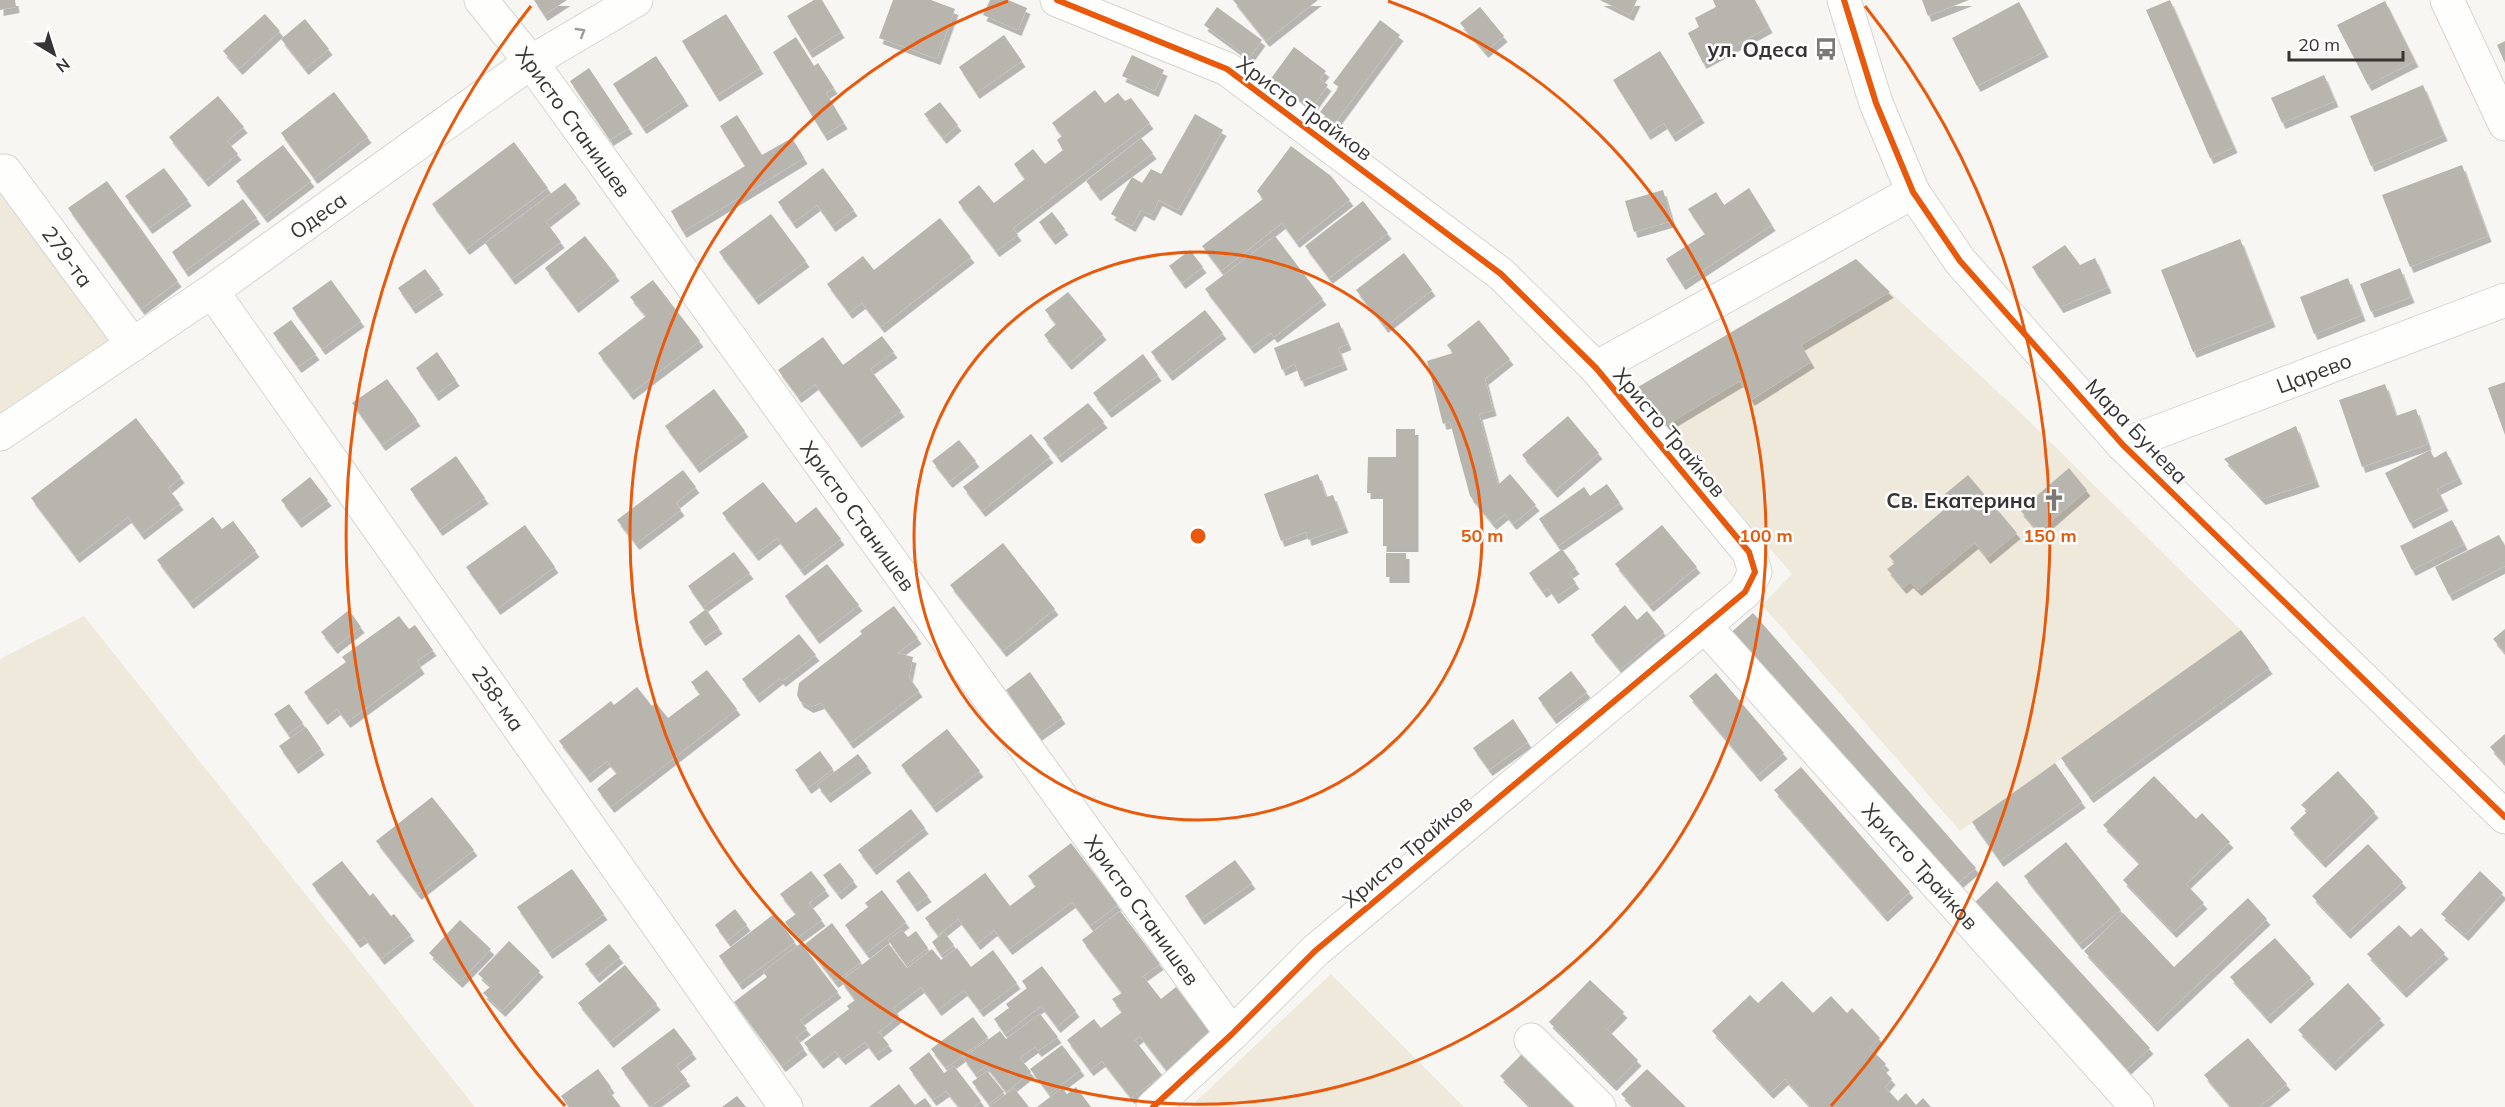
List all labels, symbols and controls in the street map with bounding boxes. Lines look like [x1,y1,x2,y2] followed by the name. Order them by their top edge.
[24,24,84,84] north arrow
[2289,24,2403,62] scale bar
[575,28,585,40] one-way arrow
[2298,33,2340,56] text: 20 m
[1708,36,1808,62] place label: ул. Одеса
[1813,36,1839,62] bus stop icon: ул. Одеса
[511,41,637,202] street label: Христо Станишев
[1232,50,1378,166] street label: Христо Трайков
[52,54,74,77] text: N
[284,186,351,244] street label: Одеса
[37,221,99,292] street label: 279-та
[2273,347,2355,399] street label: Царево
[1608,362,1732,502] street label: Христо Трайков
[2080,373,2194,489] street label: Мара Бунева
[795,435,921,596] street label: Христо Станишев
[1886,487,2036,513] place label: Св. Екатерина
[2041,487,2067,513] church icon: Св. Екатерина
[1461,524,1503,547] text: 50 m
[1739,524,1793,547] text: 100 m
[2023,524,2077,547] text: 150 m
[1188,526,1208,546] centre of rings
[467,661,530,736] street label: 258-ма
[1337,789,1477,913] street label: Христо Трайков
[1857,797,1984,935] street label: Христо Трайков
[1080,830,1205,990] street label: Христо Станишев

